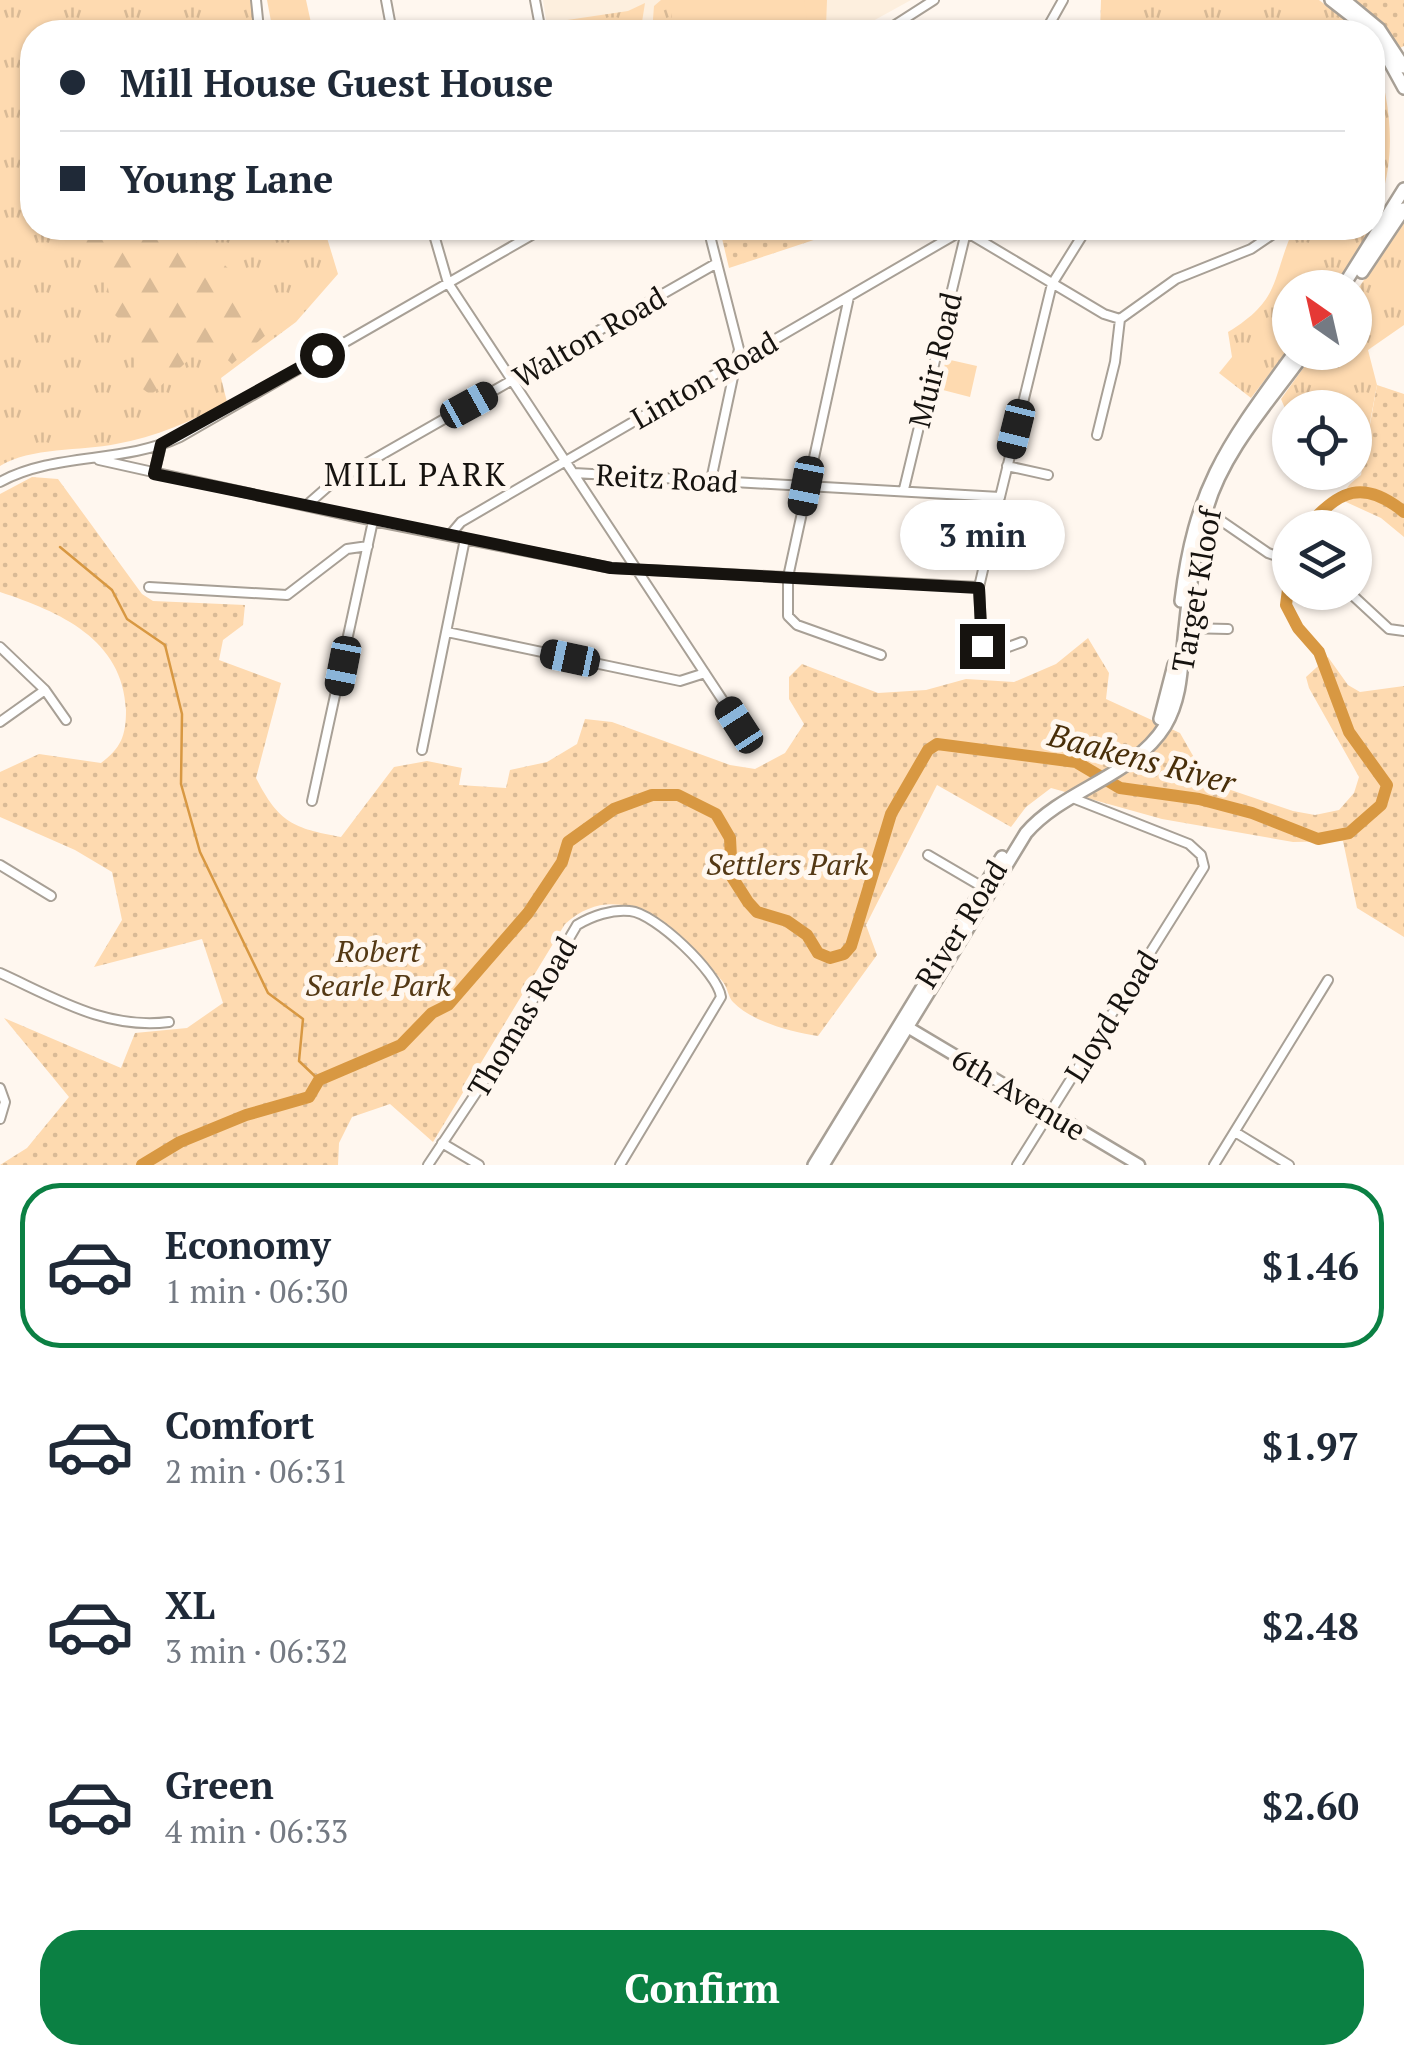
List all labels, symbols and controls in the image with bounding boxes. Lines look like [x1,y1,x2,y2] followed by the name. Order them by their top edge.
[120,58,553,108] text: Mill House Guest House
[120,154,333,204] text: Young Lane
[1272,270,1372,370] north arrow
[1272,270,1372,610] map controls
[505,277,673,397] street label: Walton Road
[899,288,971,432] street label: Muir Road
[623,322,785,438] street label: Linton Road
[300,333,345,378] route start
[435,377,503,433] car
[1272,390,1372,490] button: locate
[994,396,1038,462] car
[324,453,508,495] district label: MILL PARK
[595,454,739,502] street label: Reitz Road
[786,454,826,518] car
[900,501,1064,571] callout: 3 min
[1162,503,1230,675] street label: Target Kloof
[1272,510,1372,610] button: layers
[939,514,1026,556] text: 3 min
[960,624,1005,669] route end
[323,634,363,698] car
[538,637,602,679] car
[710,692,768,758] car
[1043,713,1242,804] water label: Baakens River
[706,844,869,884] park label: Settlers Park
[906,852,1016,996] street label: River Road
[458,929,586,1105] street label: Thomas Road
[305,931,451,1005] park label: Robert Searle Park
[1055,943,1167,1089] street label: Lloyd Road
[945,1038,1093,1150] street label: 6th Avenue
[165,1220,331,1270] text: Economy
[45,1221,135,1311] icon: car
[1262,1241,1359,1291] text: $1.46
[165,1270,348,1312] text: 1 min · 06:30
[165,1400,314,1450] text: Comfort
[45,1401,135,1491] icon: car
[1262,1421,1359,1471] text: $1.97
[165,1450,348,1492] text: 2 min · 06:31
[165,1580,215,1630] text: XL
[45,1581,135,1671] icon: car
[1262,1601,1359,1651] text: $2.48
[165,1630,348,1672] text: 3 min · 06:32
[165,1760,274,1810] text: Green
[45,1761,135,1851] icon: car
[1262,1781,1359,1831] text: $2.60
[165,1810,348,1852] text: 4 min · 06:33
[40,1930,1364,2045] button: Confirm

